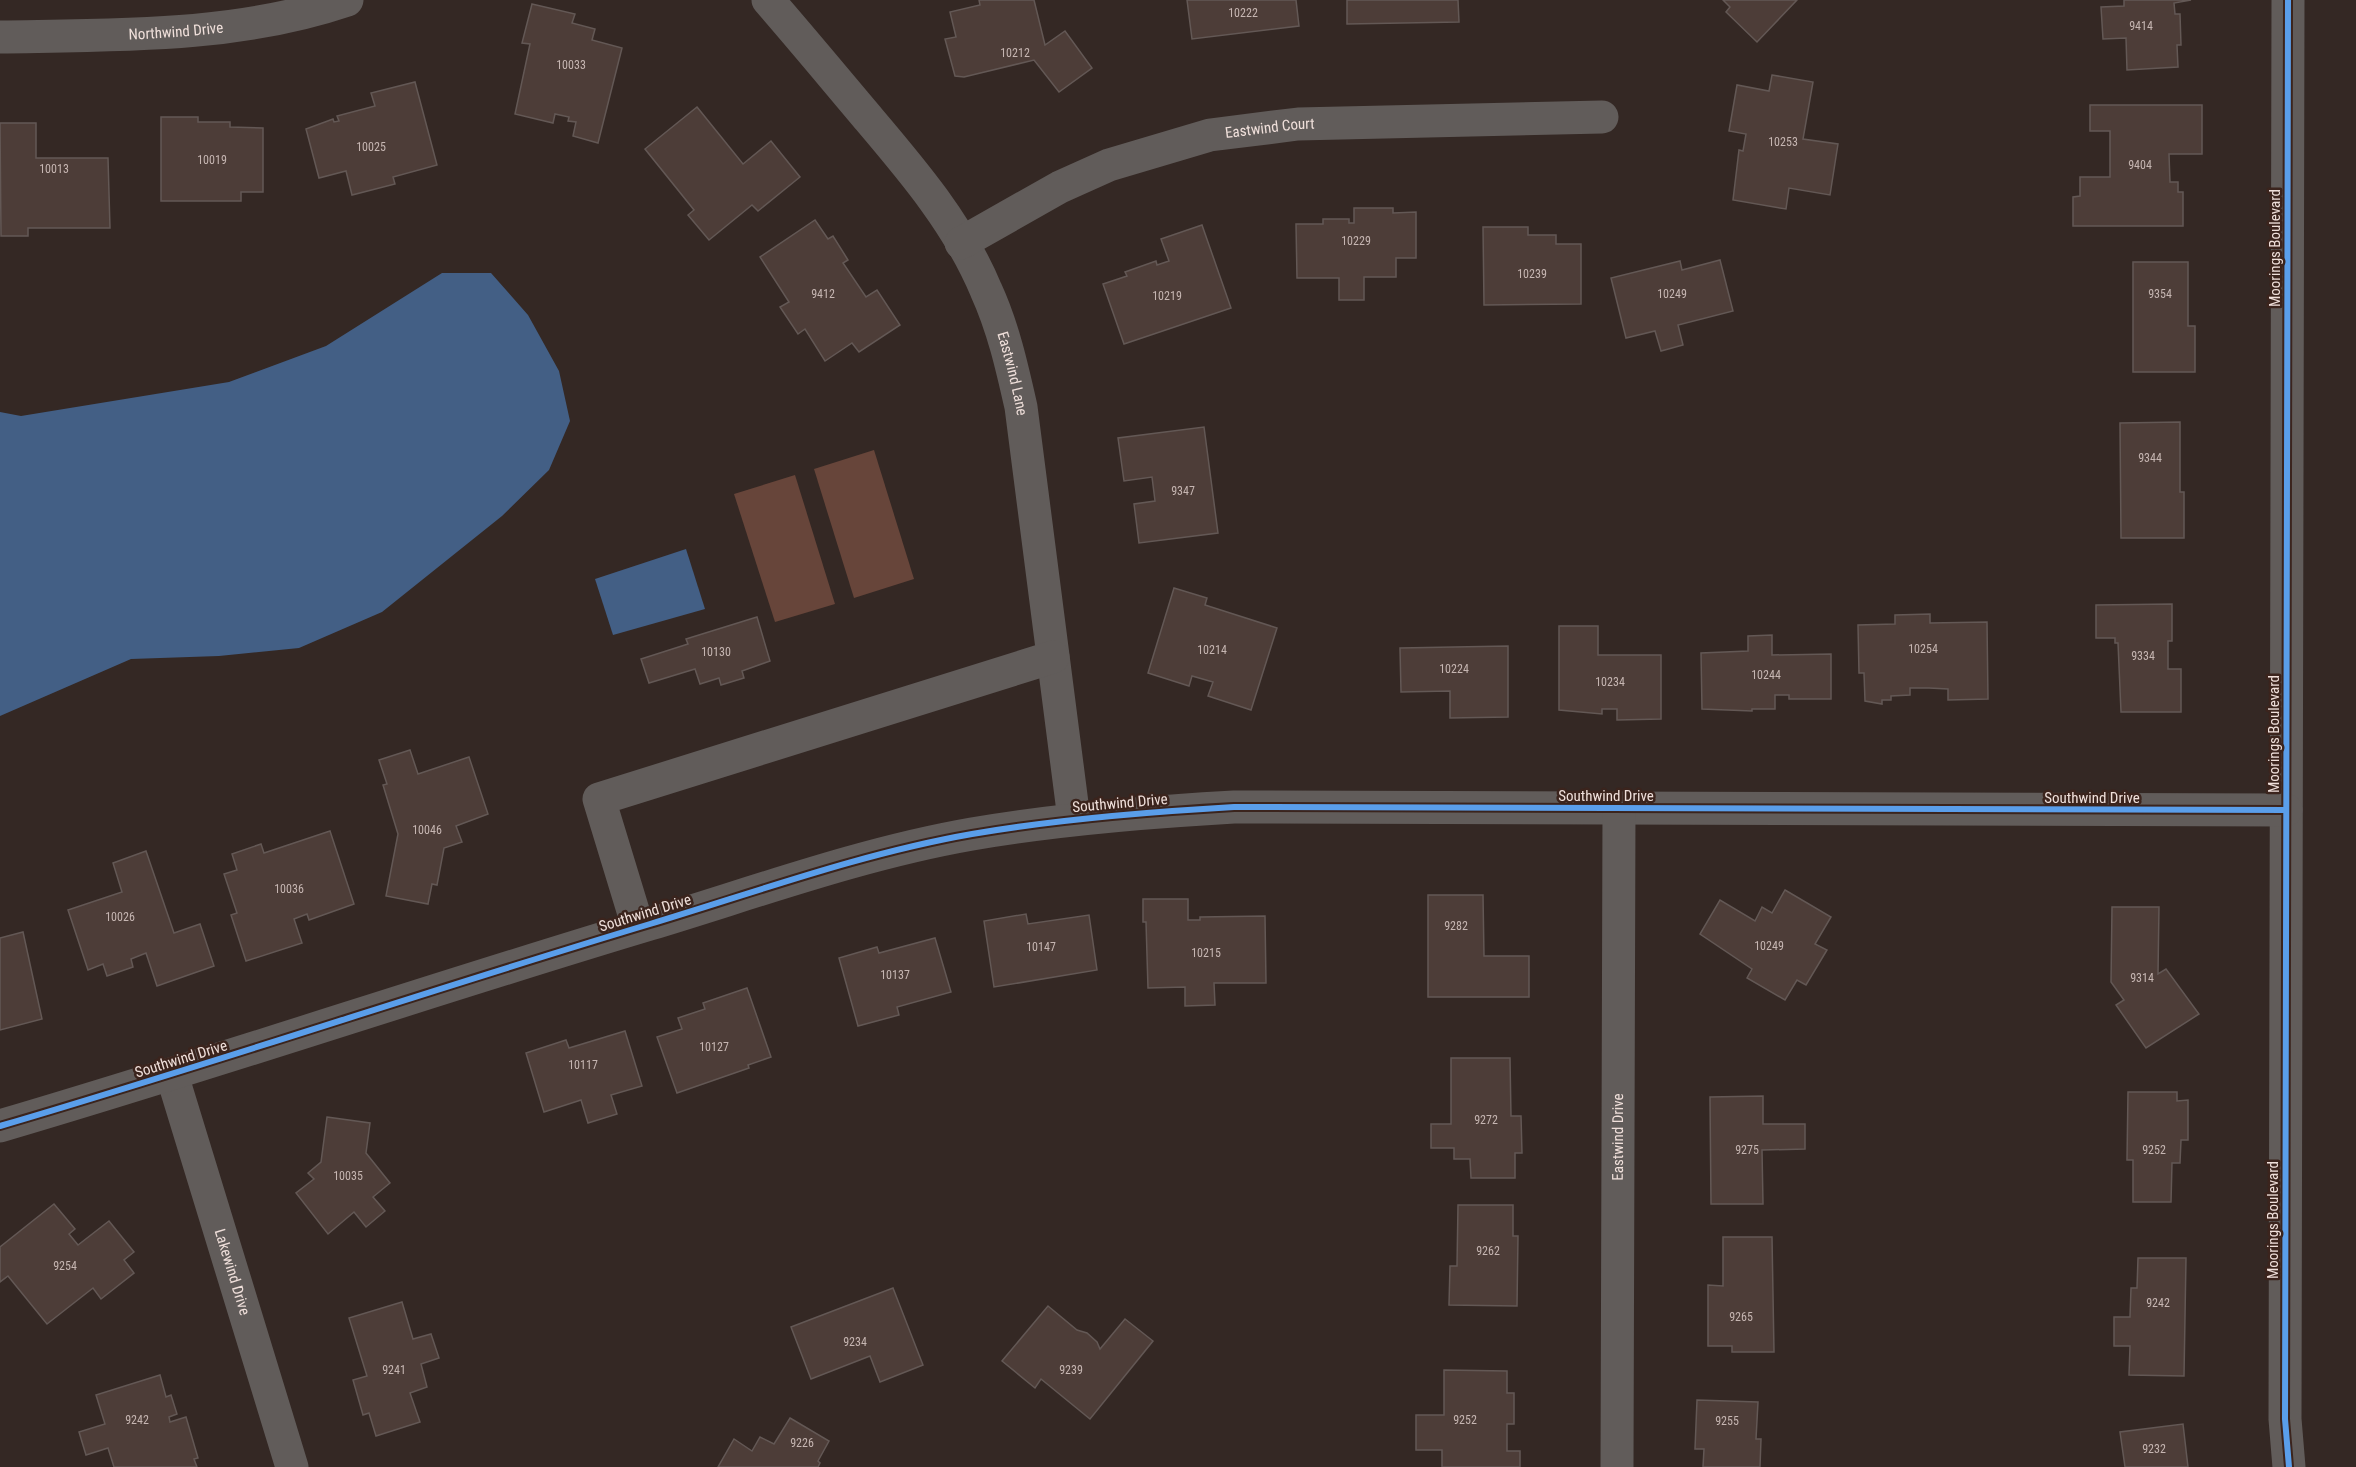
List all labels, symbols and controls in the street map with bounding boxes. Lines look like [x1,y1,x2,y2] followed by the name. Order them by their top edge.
[1228,6,1258,20] house number: 10222
[128,18,224,44] street label: Northwind Drive
[2129,19,2153,33] house number: 9414
[1000,46,1030,60] house number: 10212
[556,58,586,72] house number: 10033
[1224,115,1315,142] street label: Eastwind Court
[1768,135,1798,149] house number: 10253
[356,140,386,154] house number: 10025
[197,153,227,167] house number: 10019
[2128,158,2152,172] house number: 9404
[39,162,69,176] house number: 10013
[2266,189,2284,307] street label: Moorings Boulevard
[1341,234,1371,248] house number: 10229
[1517,267,1547,281] house number: 10239
[811,287,835,301] house number: 9412
[1657,287,1687,301] house number: 10249
[2148,287,2172,301] house number: 9354
[1152,289,1182,303] house number: 10219
[993,329,1031,417] street label: Eastwind Lane
[2138,451,2162,465] house number: 9344
[1171,484,1195,498] house number: 9347
[1908,642,1938,656] house number: 10254
[1197,643,1227,657] house number: 10214
[701,645,731,659] house number: 10130
[2131,649,2155,663] house number: 9334
[1439,662,1469,676] house number: 10224
[1751,668,1781,682] house number: 10244
[1595,675,1625,689] house number: 10234
[2265,675,2283,793] street label: Moorings Boulevard
[1558,787,1654,805] street label: Southwind Drive
[2044,789,2140,807] street label: Southwind Drive
[1072,790,1168,816] street label: Southwind Drive
[412,823,442,837] house number: 10046
[274,882,304,896] house number: 10036
[597,890,693,936] street label: Southwind Drive
[105,910,135,924] house number: 10026
[1444,919,1468,933] house number: 9282
[1754,939,1784,953] house number: 10249
[1026,940,1056,954] house number: 10147
[1191,946,1221,960] house number: 10215
[880,968,910,982] house number: 10137
[2130,971,2154,985] house number: 9314
[133,1036,229,1082] street label: Southwind Drive
[699,1040,729,1054] house number: 10127
[568,1058,598,1072] house number: 10117
[1609,1093,1627,1181] street label: Eastwind Drive
[1474,1113,1498,1127] house number: 9272
[1735,1143,1759,1157] house number: 9275
[2142,1143,2166,1157] house number: 9252
[2264,1161,2282,1279] street label: Moorings Boulevard
[333,1169,363,1183] house number: 10035
[211,1227,254,1317] street label: Lakewind Drive
[1476,1244,1500,1258] house number: 9262
[53,1259,77,1273] house number: 9254
[2146,1296,2170,1310] house number: 9242
[1729,1310,1753,1324] house number: 9265
[843,1335,867,1349] house number: 9234
[382,1363,406,1377] house number: 9241
[1059,1363,1083,1377] house number: 9239
[125,1413,149,1427] house number: 9242
[1453,1413,1477,1427] house number: 9252
[1715,1414,1739,1428] house number: 9255
[790,1436,814,1450] house number: 9226
[2142,1442,2166,1456] house number: 9232

